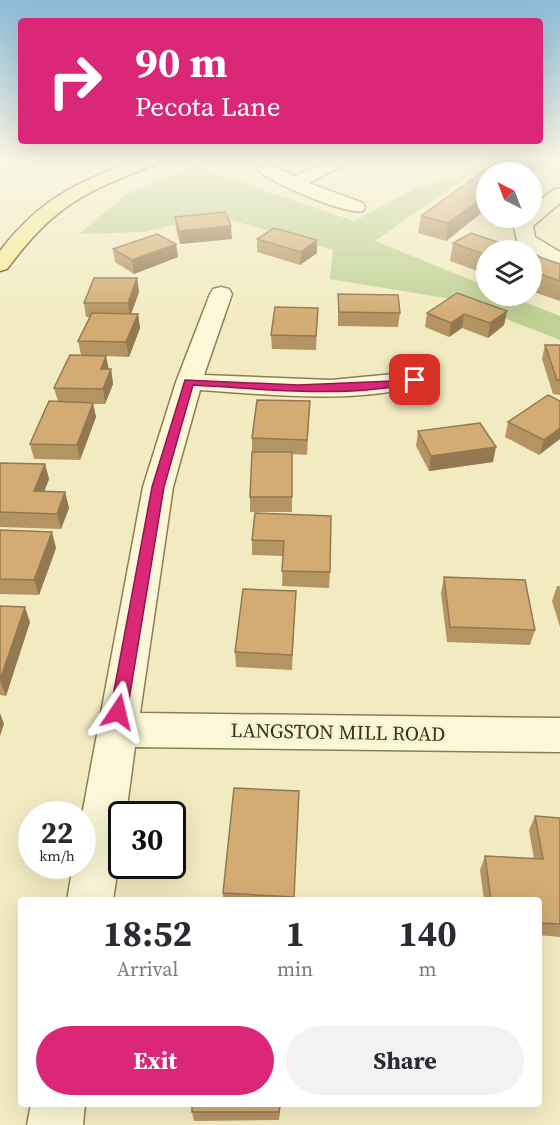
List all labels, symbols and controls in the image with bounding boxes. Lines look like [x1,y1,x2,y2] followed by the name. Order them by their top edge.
[135,33,228,91] text: 90 m
[36,42,114,120] icon: right
[135,88,281,125] text: Pecota Lane
[476,162,542,228] north arrow
[476,162,542,306] map controls
[476,240,542,306] button: layers
[389,354,440,405] pin
[398,363,431,396] icon: arrive
[86,680,150,744] position arrow
[230,716,446,748] street label: LANGSTON MILL ROAD
[108,801,186,879] speed limit sign: 30
[41,812,73,853] text: 22
[39,845,75,866] text: km/h
[103,909,192,958] text: 18:52
[285,909,305,958] text: 1
[398,909,457,958] text: 140
[117,955,178,983] text: Arrival
[277,955,313,983] text: min
[419,955,437,983] text: m
[36,1026,274,1095] button: Exit
[286,1026,524,1095] button: Share

